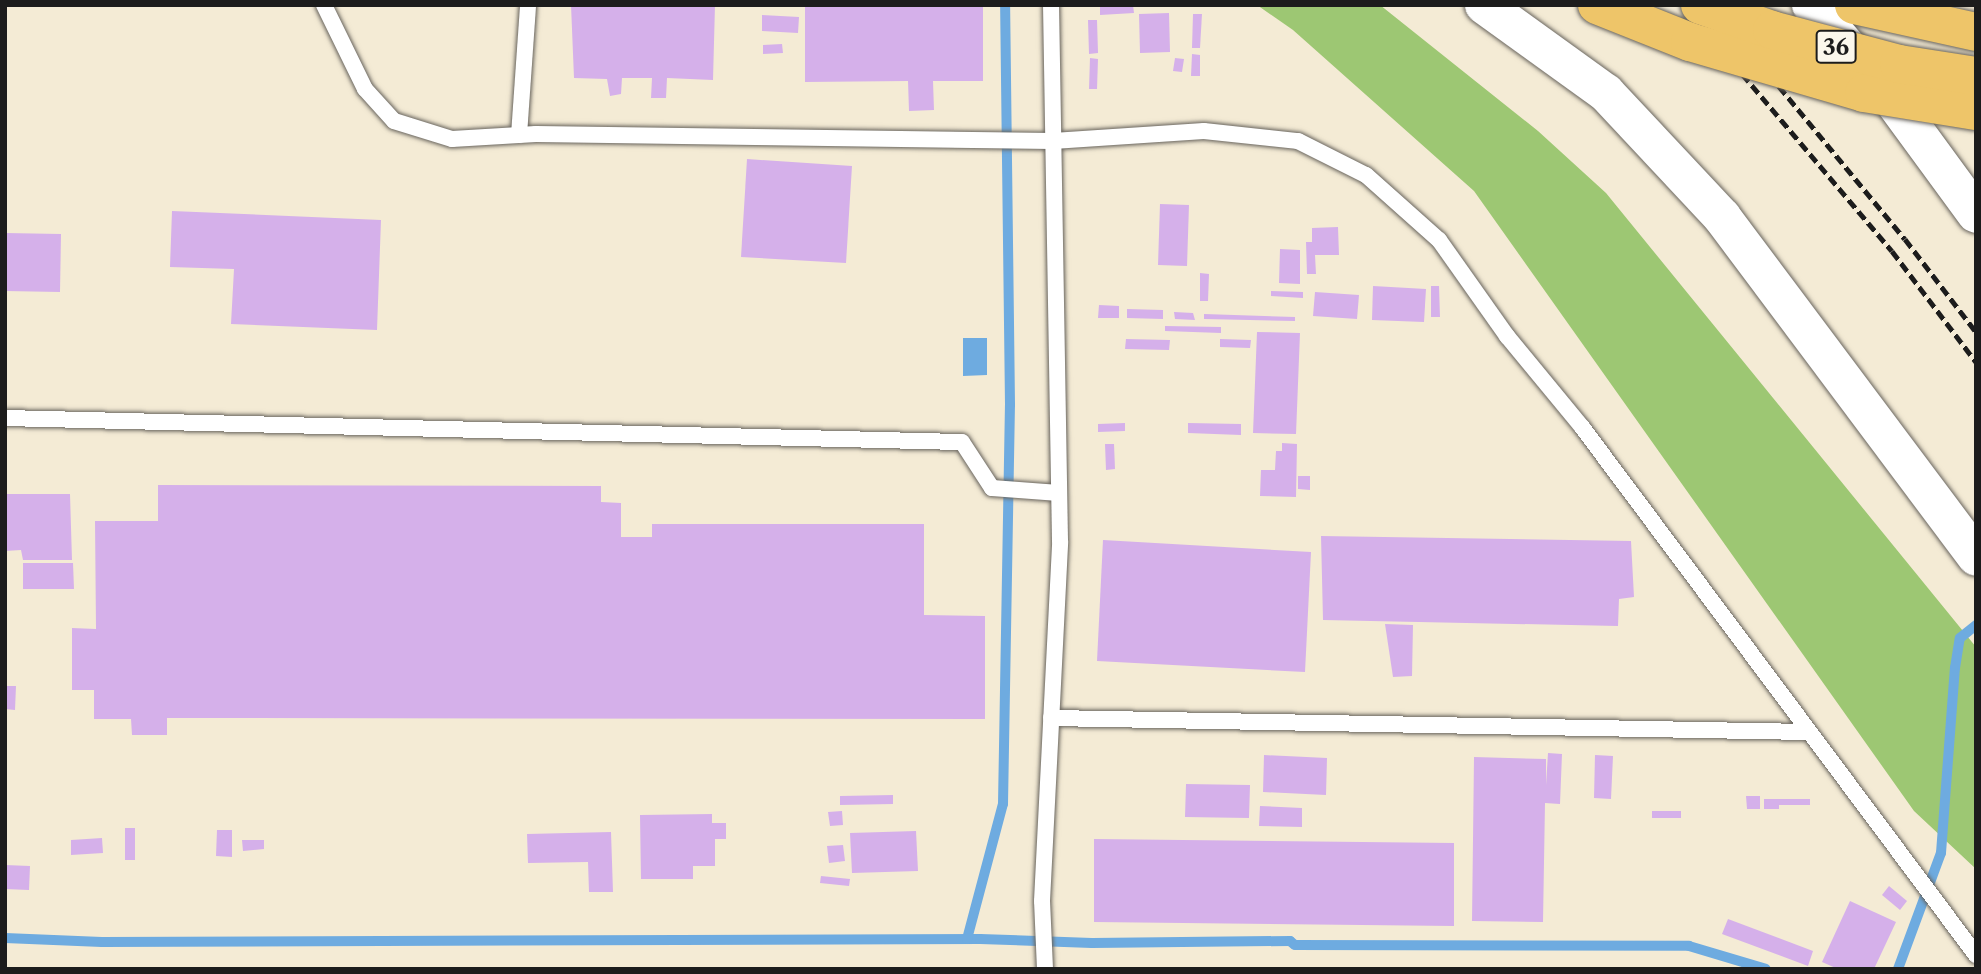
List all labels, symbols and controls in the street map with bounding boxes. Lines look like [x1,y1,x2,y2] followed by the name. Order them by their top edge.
[1815,28,1857,66] road number: 36

